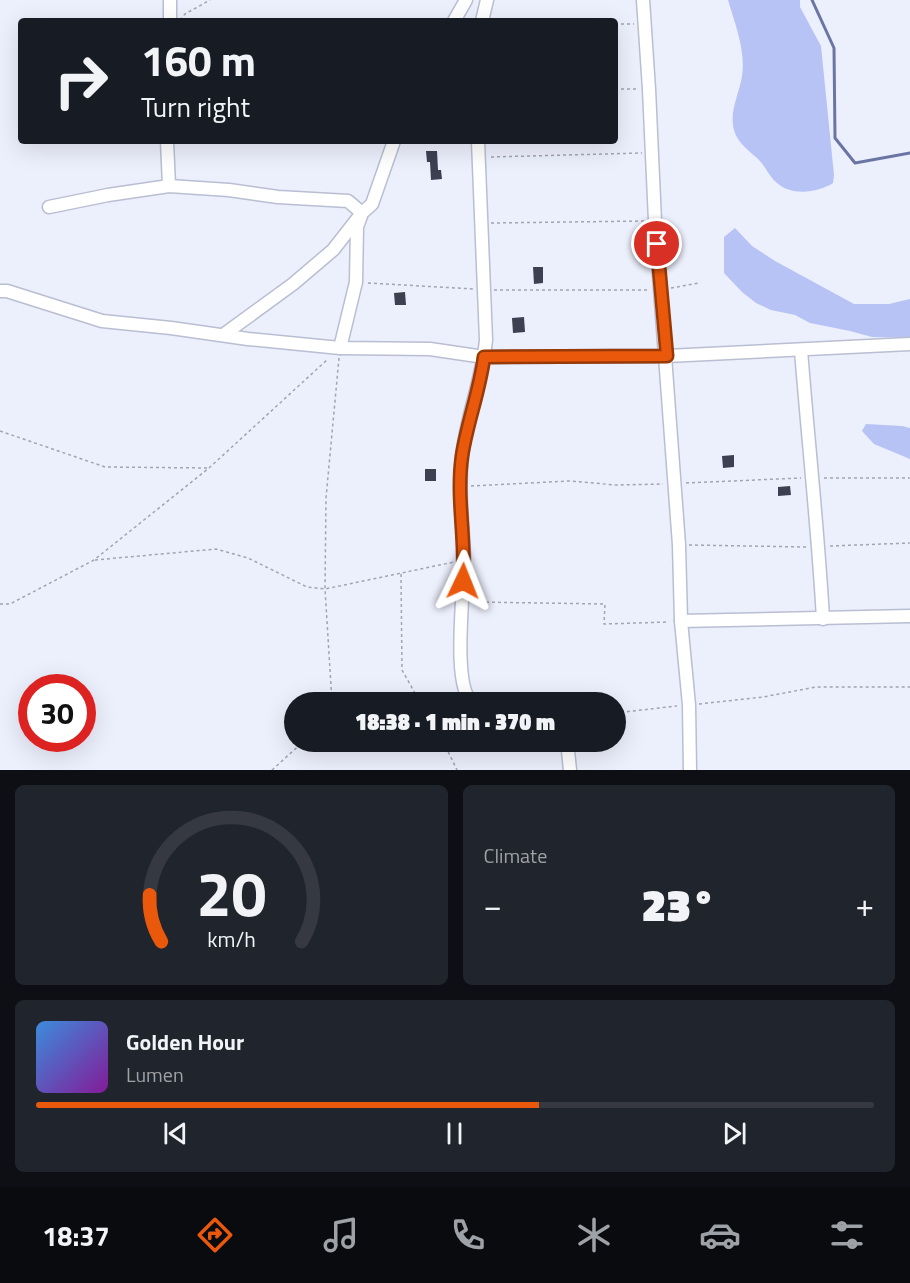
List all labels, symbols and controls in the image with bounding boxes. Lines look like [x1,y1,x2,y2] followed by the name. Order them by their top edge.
[141,28,256,92] text: 160 m
[42,42,120,120] icon: right
[141,86,250,127] text: Turn right
[631,218,682,269] pin
[640,227,673,260] icon: arrive
[431,549,495,613] position arrow
[18,674,96,752] speed limit sign: 30
[355,705,555,739] text: 18:38 · 1 min · 370 m
[484,840,547,871] text: Climate
[196,845,266,940] text: 20
[642,870,716,938] text: 23°
[484,880,502,930] text: −
[856,880,874,930] text: +
[207,923,256,955] text: km/h
[126,1025,244,1059] text: Golden Hour
[126,1059,184,1090] text: Lumen
[159,1117,192,1150] icon: previous
[438,1117,471,1150] icon: pause
[718,1117,751,1150] icon: next
[194,1214,236,1256] icon: directions
[320,1214,362,1256] icon: music
[447,1214,489,1256] icon: phone
[573,1214,615,1256] icon: climate
[699,1214,741,1256] icon: car
[826,1214,868,1256] icon: filters
[42,1215,110,1256] text: 18:37

